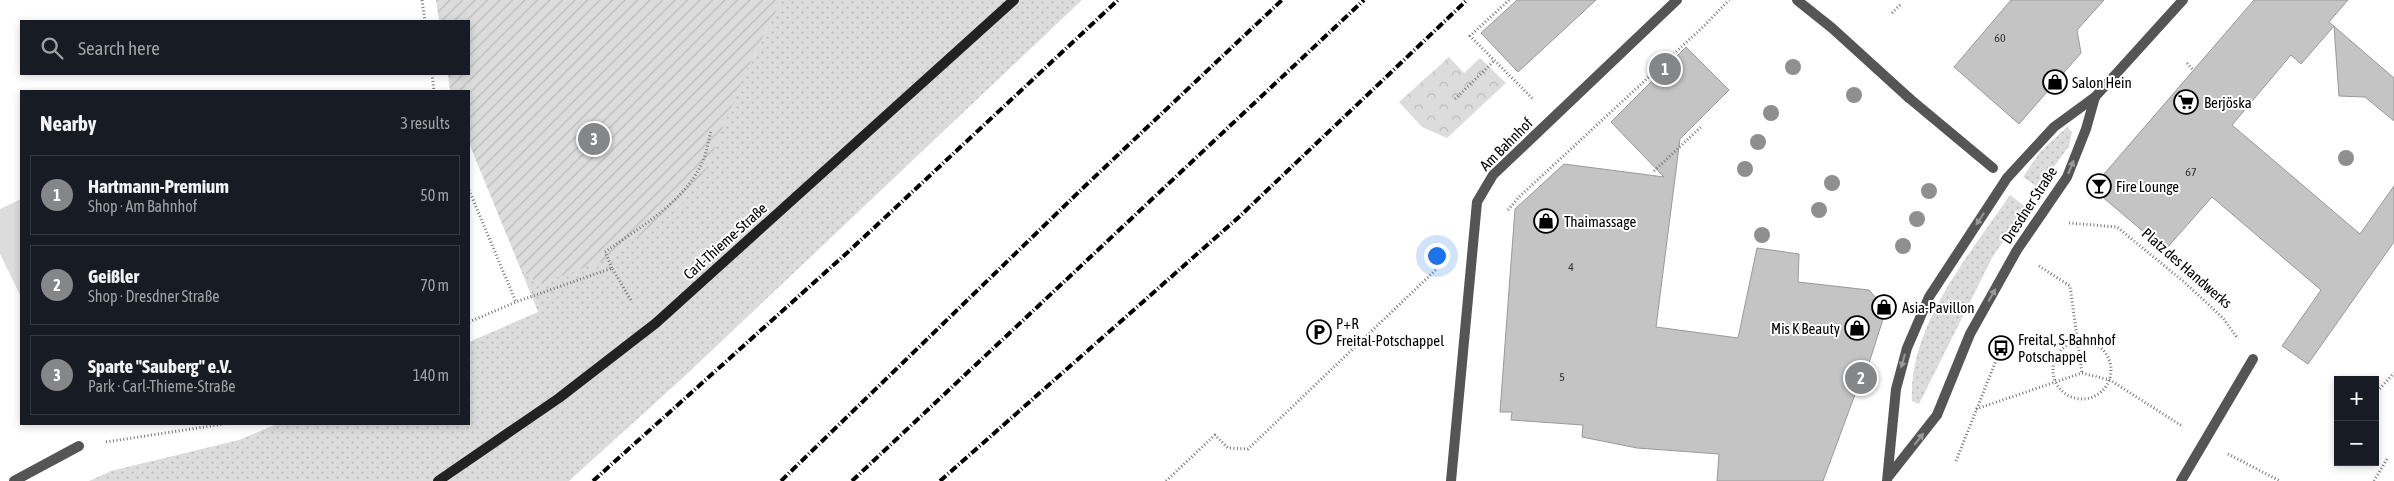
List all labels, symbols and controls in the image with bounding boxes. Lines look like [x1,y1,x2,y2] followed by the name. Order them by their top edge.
[20,20,470,75] search box
[1994,31,2006,45] house number: 60
[38,34,66,62] icon: search
[78,37,160,59] text: Search here
[1649,50,1681,88] pin: 1
[2042,69,2068,95] shop icon: Salon Hein
[2072,74,2132,91] place label: Salon Hein
[2173,89,2199,115] supermarket icon: Berjöska
[2204,94,2252,111] place label: Berjöska
[40,111,96,135] text: Nearby
[400,114,450,132] text: 3 results
[1476,114,1536,174] street label: Am Bahnhof
[578,120,610,158] pin: 3
[2067,159,2075,174] one-way arrow
[1998,163,2060,247] street label: Dresdner Straße
[2185,165,2197,179] house number: 67
[2086,173,2112,199] bar icon: Fire Lounge
[88,175,229,197] text: Hartmann-Premium
[2116,178,2179,195] place label: Fire Lounge
[53,186,61,204] text: 1
[420,186,449,204] text: 50 m
[88,197,197,215] text: Shop · Am Bahnhof
[680,199,770,283] street label: Carl-Thieme-Straße
[1533,208,1559,234] shop icon: Thaimassage
[1975,212,1985,226] one-way arrow
[1564,213,1636,230] place label: Thaimassage
[2139,224,2235,312] street label: Platz des Handwerks
[1424,243,1450,269] your location
[1568,260,1574,274] house number: 4
[88,265,139,287] text: Geißler
[53,276,61,294] text: 2
[420,276,449,294] text: 70 m
[88,287,219,305] text: Shop · Dresdner Straße
[1988,288,1997,301] one-way arrow
[1871,294,1897,320] shop icon: Asia-Pavillon
[1902,299,1975,316] place label: Asia-Pavillon
[1336,315,1444,349] place label: P+R Freital-Potschappel
[1844,315,1870,341] shop icon: Mis K Beauty
[1306,319,1332,345] parking icon: P+R Freital-Potschappel
[1771,320,1840,337] place label: Mis K Beauty
[2018,331,2116,365] place label: Freital, S-Bahnhof Potschappel
[1988,335,2014,361] bus stop icon: Freital, S-Bahnhof Potschappel
[1899,354,1907,369] one-way arrow
[88,355,232,377] text: Sparte "Sauberg" e.V.
[1845,359,1877,397] pin: 2
[53,366,61,384] text: 3
[413,366,449,384] text: 140 m
[1559,370,1565,384] house number: 5
[2334,376,2379,466] map controls
[2334,376,2379,421] button: +
[88,377,235,395] text: Park · Carl-Thieme-Straße
[2334,421,2379,466] button: −
[1913,432,1924,445] one-way arrow

